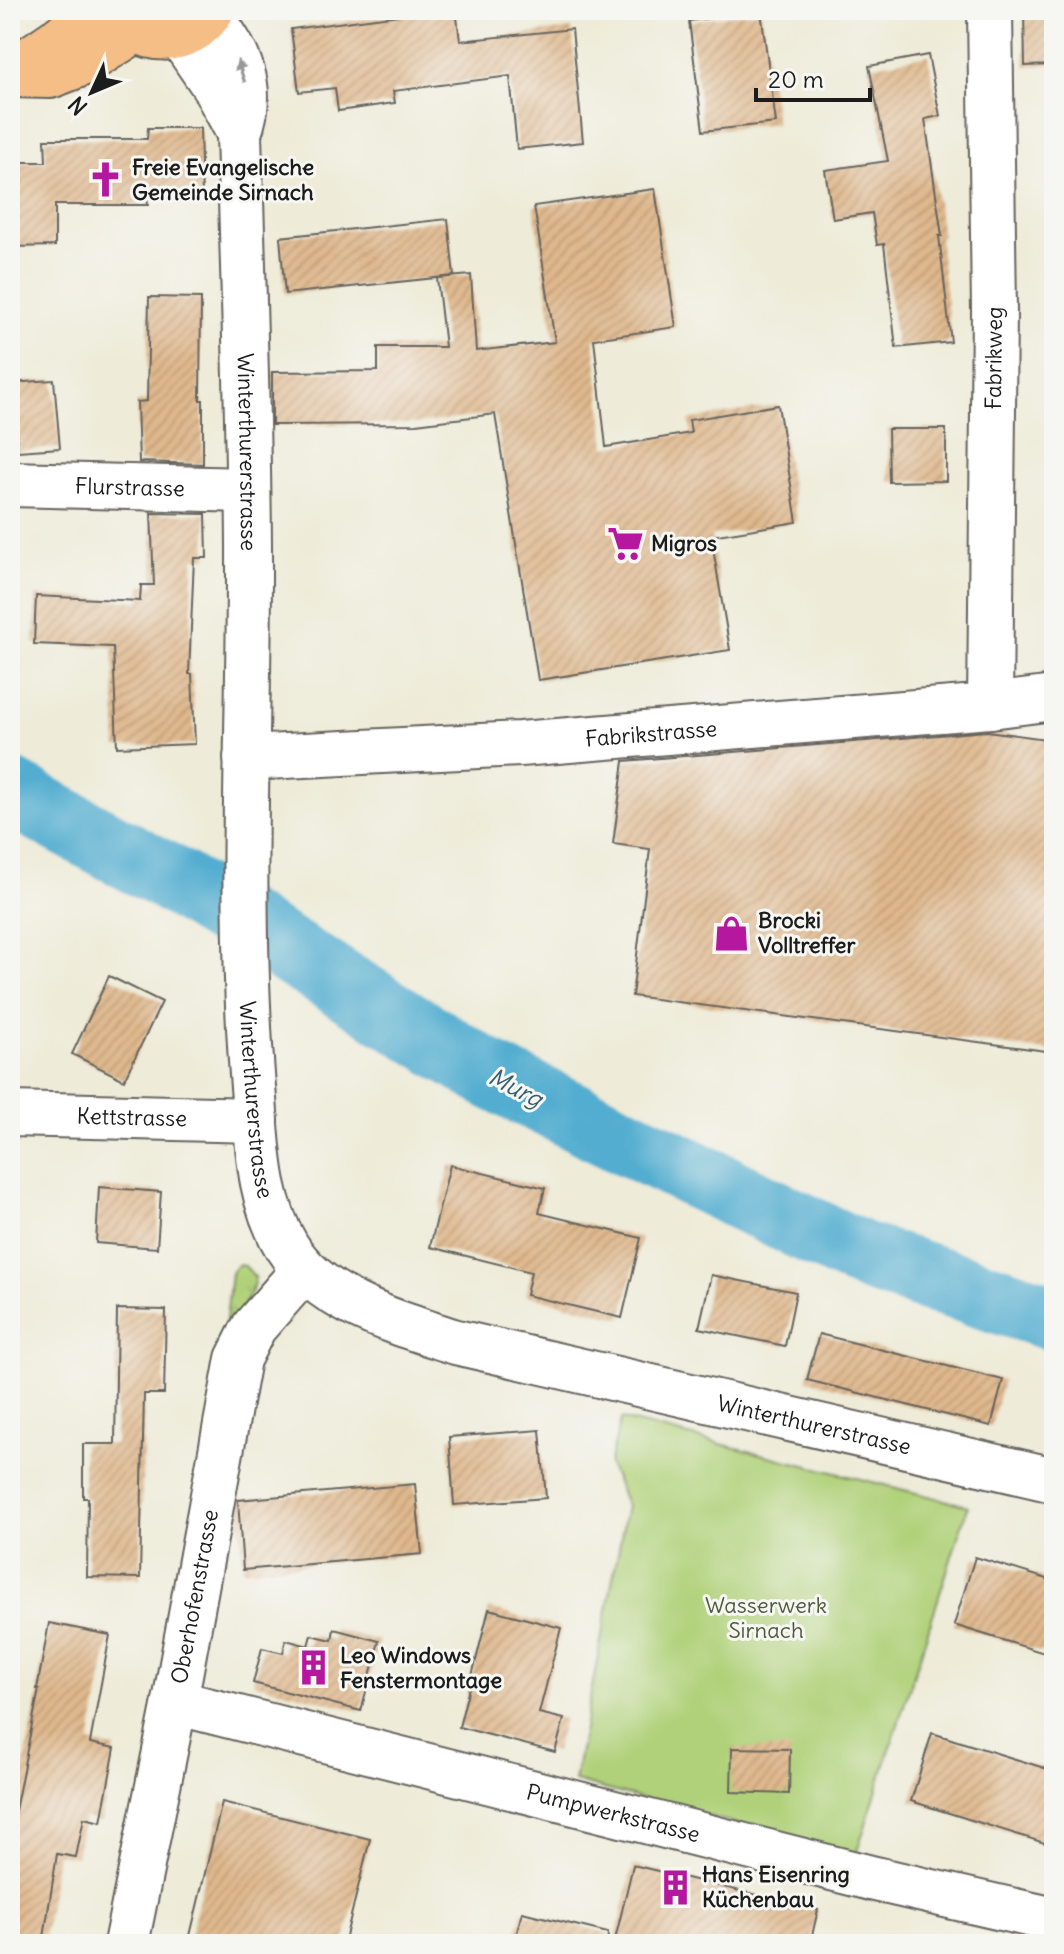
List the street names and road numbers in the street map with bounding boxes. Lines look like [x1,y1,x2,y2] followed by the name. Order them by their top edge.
[979,307,1008,410] street label: Fabrikweg
[232,353,263,551] street label: Winterthurerstrasse
[75,472,185,502] street label: Flurstrasse
[584,714,718,753] street label: Fabrikstrasse
[234,1000,280,1201] street label: Winterthurerstrasse
[76,1102,187,1132] street label: Kettstrasse
[714,1389,914,1461] street label: Winterthurerstrasse
[165,1507,224,1686] street label: Oberhofenstrasse
[524,1777,703,1848] street label: Pumpwerkstrasse

